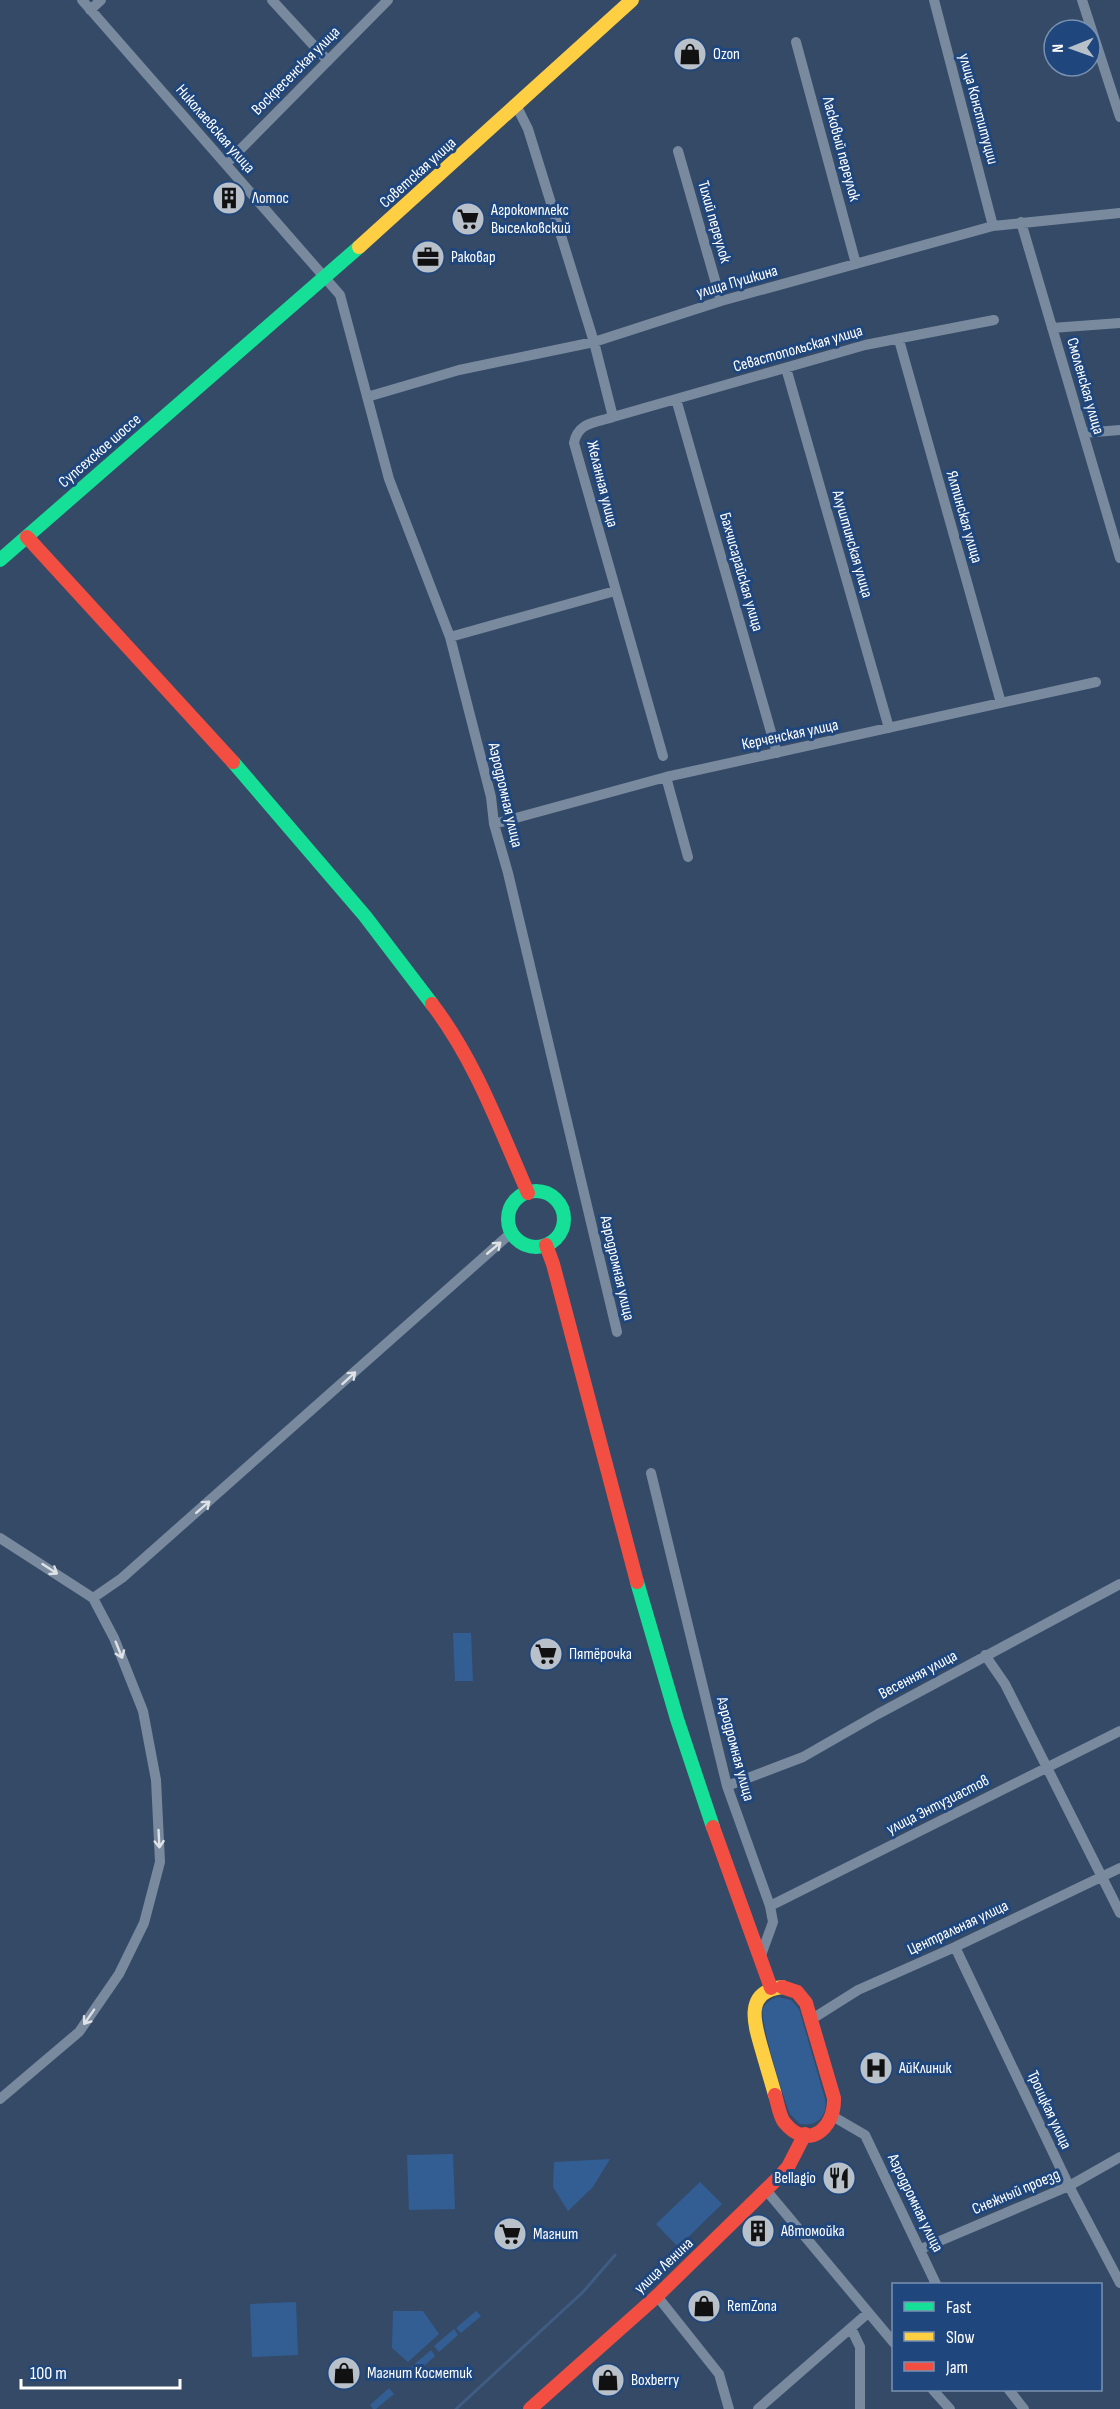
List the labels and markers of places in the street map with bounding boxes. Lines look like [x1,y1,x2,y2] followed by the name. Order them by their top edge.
[672,36,708,72] shop icon: Ozon
[713,45,740,64] place label: Ozon
[211,180,247,216] building icon: Лотос
[251,189,289,208] place label: Лотос
[450,201,486,237] supermarket icon: Агрокомплекс Выселковский
[490,201,571,238] place label: Агрокомплекс Выселковский
[410,239,446,275] office icon: Раковар
[451,248,496,267] place label: Раковар
[528,1636,564,1672] supermarket icon: Пятёрочка
[569,1645,632,1664] place label: Пятёрочка
[858,2050,894,2086] hospital icon: АйКлиник
[898,2059,953,2078] place label: АйКлиник
[821,2160,857,2196] restaurant icon: Bellagio
[774,2169,816,2188] place label: Bellagio
[740,2213,776,2249] building icon: Автомойка
[492,2216,528,2252] supermarket icon: Магнит
[780,2222,845,2241] place label: Автомойка
[533,2225,578,2244] place label: Магнит
[686,2288,722,2324] shop icon: RemZona
[727,2297,777,2316] place label: RemZona
[326,2355,362,2391] shop icon: Магнит Косметик
[590,2362,626,2398] shop icon: Boxberry
[367,2364,473,2383] place label: Магнит Косметик
[631,2371,679,2390] place label: Boxberry

